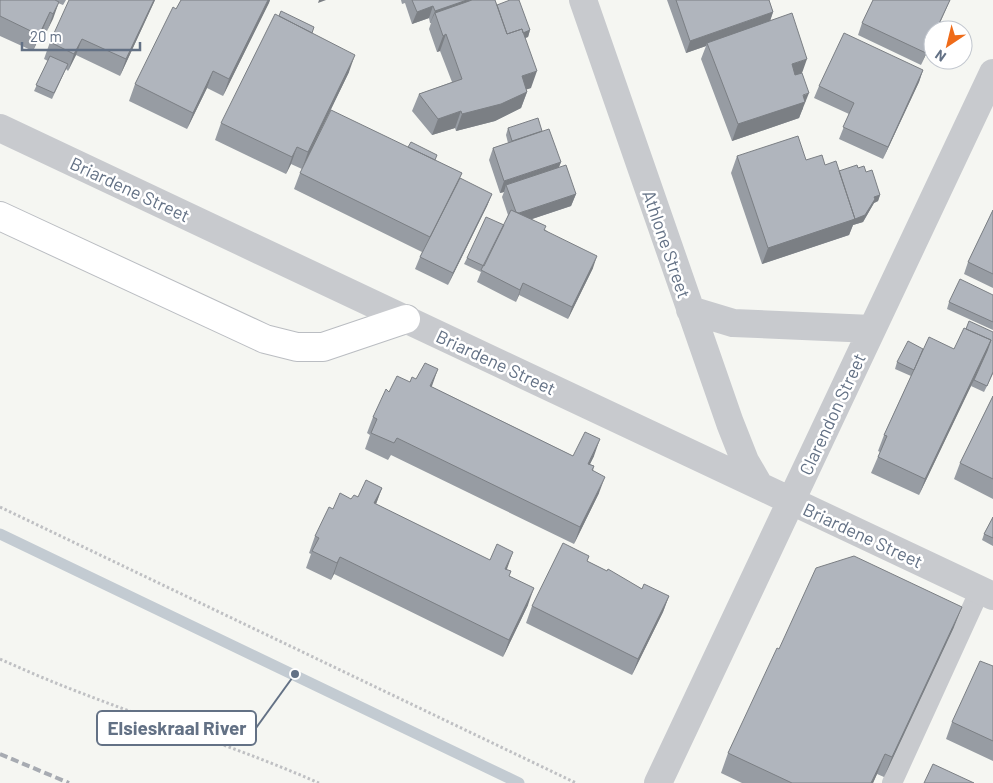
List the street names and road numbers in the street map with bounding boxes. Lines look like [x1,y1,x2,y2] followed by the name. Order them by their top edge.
[67,152,193,226] street label: Briardene Street
[638,187,696,301] street label: Athlone Street
[433,325,559,399] street label: Briardene Street
[794,350,870,478] street label: Clarendon Street
[800,498,926,572] street label: Briardene Street

